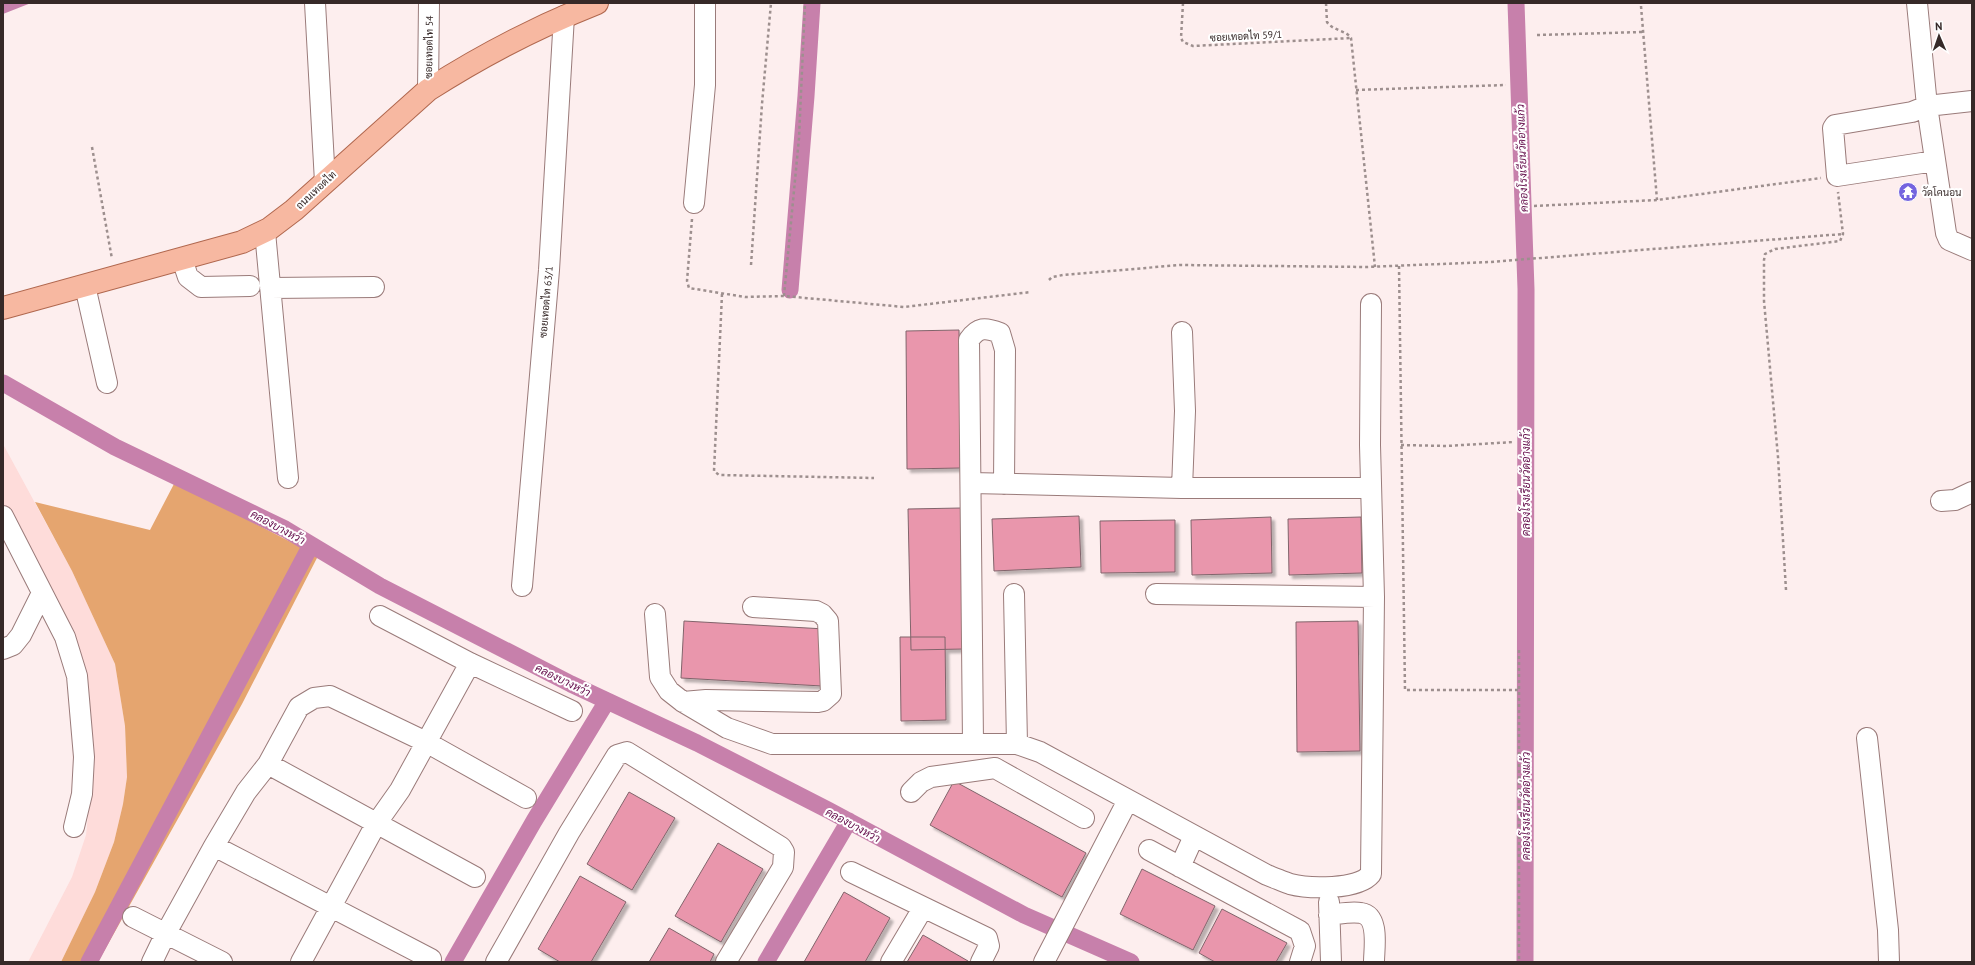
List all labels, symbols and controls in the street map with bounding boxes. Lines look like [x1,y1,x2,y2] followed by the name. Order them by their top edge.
[422,15,436,79] street label: ซอยเทอดไท 54
[1919,16,1959,56] north arrow
[1935,19,1943,33] text: N
[1210,28,1282,44] street label: ซอยเทอดไท 59/1
[1512,103,1531,212] water label: คลองโรงเรียนวัดอ่างแก้ว
[293,168,339,212] street label: ถนนเทอดไท
[1897,181,1919,203] temple icon: วัดโคนอน
[1922,186,1961,199] place label: วัดโคนอน
[536,265,556,339] street label: ซอยเทอดไท 63/1
[1518,428,1533,536] water label: คลองโรงเรียนวัดอ่างแก้ว
[248,507,308,547] water label: คลองบางหว้า
[533,661,593,699] water label: คลองบางหว้า
[1518,752,1533,860] water label: คลองโรงเรียนวัดอ่างแก้ว
[823,805,883,845] water label: คลองบางหว้า

